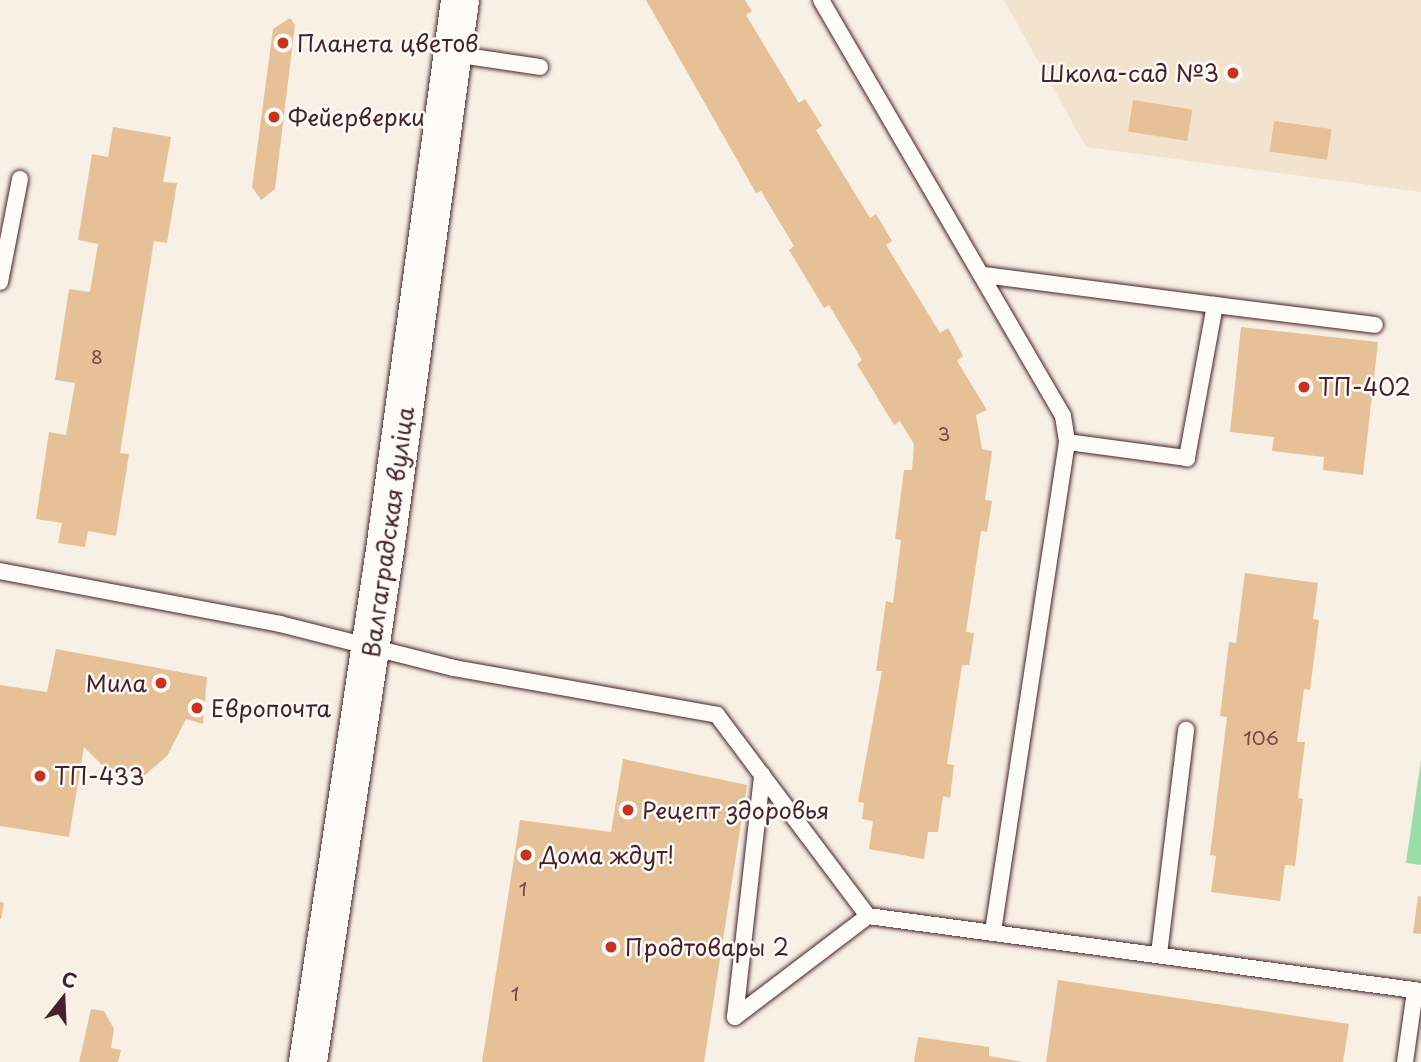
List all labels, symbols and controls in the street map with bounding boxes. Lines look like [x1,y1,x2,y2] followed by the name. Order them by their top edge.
[297,29,479,57] place label: Планета цветов
[275,35,291,51] marker: Планета цветов
[1041,59,1219,87] place label: Школа-сад №3
[1225,65,1241,81] marker: Школа-сад №3
[288,103,425,131] place label: Фейерверки
[266,109,282,125] marker: Фейерверки
[91,346,103,368] house number: 8
[1318,373,1411,401] place label: ТП-402
[1296,379,1312,395] marker: ТП-402
[357,404,419,660] street label: Валгаградская вуліца
[938,423,950,445] house number: 3
[85,669,147,697] place label: Мила
[153,675,169,691] marker: Мила
[211,694,331,722] place label: Европочта
[189,700,205,716] marker: Европочта
[1243,727,1279,749] house number: 106
[54,762,144,790] place label: ТП-433
[32,768,48,784] marker: ТП-433
[642,796,830,824] place label: Рецепт здоровья
[620,802,636,818] marker: Рецепт здоровья
[540,841,675,869] place label: Дома ждут!
[518,847,534,863] marker: Дома ждут!
[519,878,527,900] house number: 1
[625,933,789,961] place label: Продтовары 2
[603,939,619,955] marker: Продтовары 2
[28,964,98,1034] north arrow
[58,964,81,995] text: С
[511,983,519,1005] house number: 1

